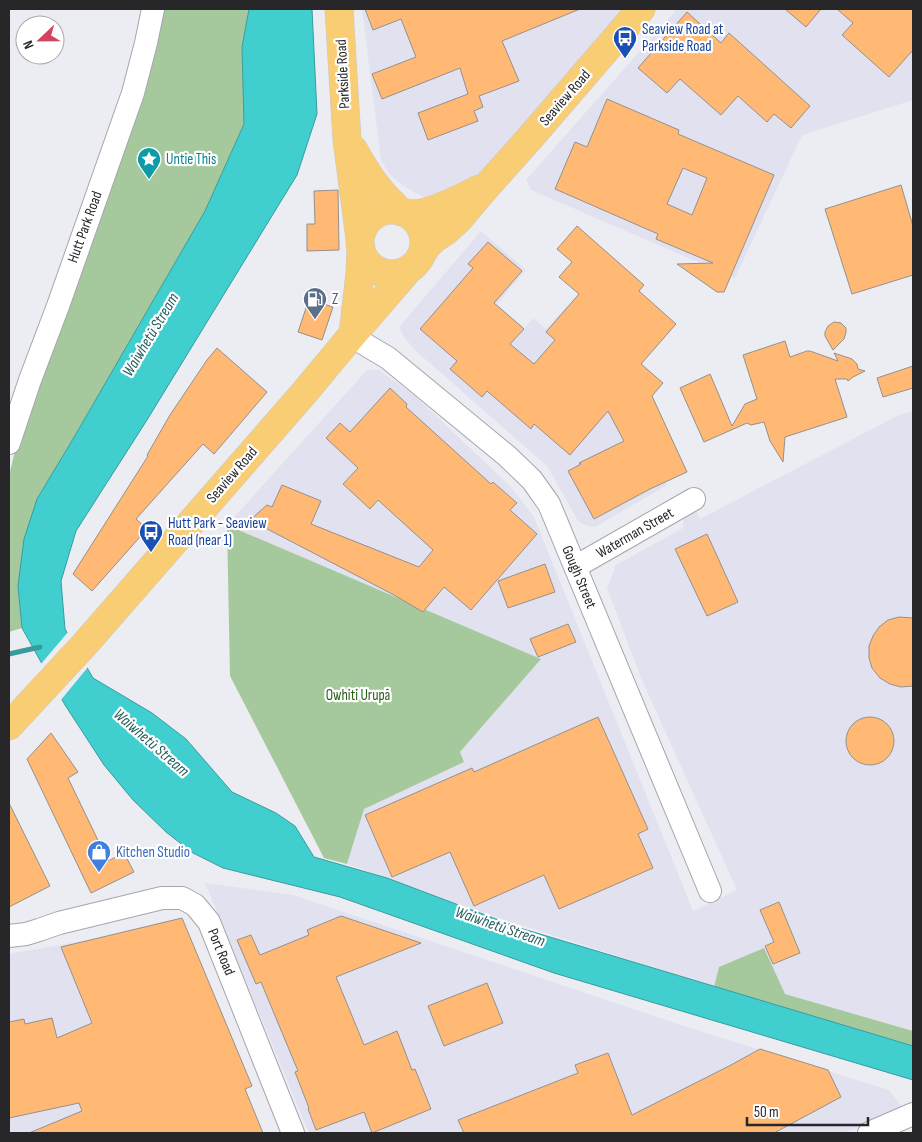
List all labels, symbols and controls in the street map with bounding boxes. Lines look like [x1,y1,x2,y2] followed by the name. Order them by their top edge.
[15,15,65,65] north arrow
[642,20,724,56] place label: Seaview Road at Parkside Road
[612,25,638,59] bus stop icon: Seaview Road at Parkside Road
[19,38,38,51] text: N
[332,39,354,109] street label: Parkside Road
[535,66,595,130] street label: Seaview Road
[136,146,162,180] place icon: Untie This
[166,150,216,169] place label: Untie This
[63,189,107,265] street label: Hutt Park Road
[302,286,328,320] fuel station icon: Z
[119,290,183,380] water label: Waiwhetū Stream
[332,290,338,309] place label: Z
[202,443,262,507] street label: Seaview Road
[593,503,677,563] street label: Waterman Street
[168,514,267,550] place label: Hutt Park - Seaview Road (near 1)
[138,519,164,553] bus stop icon: Hutt Park - Seaview Road (near 1)
[557,543,601,612] street label: Gough Street
[326,686,391,705] park label: Owhiti Urupā
[109,705,193,781] water label: Waiwhetū Stream
[86,839,112,873] shop icon: Kitchen Studio
[116,843,190,862] place label: Kitchen Studio
[453,903,547,951] water label: Waiwhetū Stream
[203,926,239,978] street label: Port Road
[747,1094,868,1126] scale bar
[754,1103,779,1122] text: 50 m

